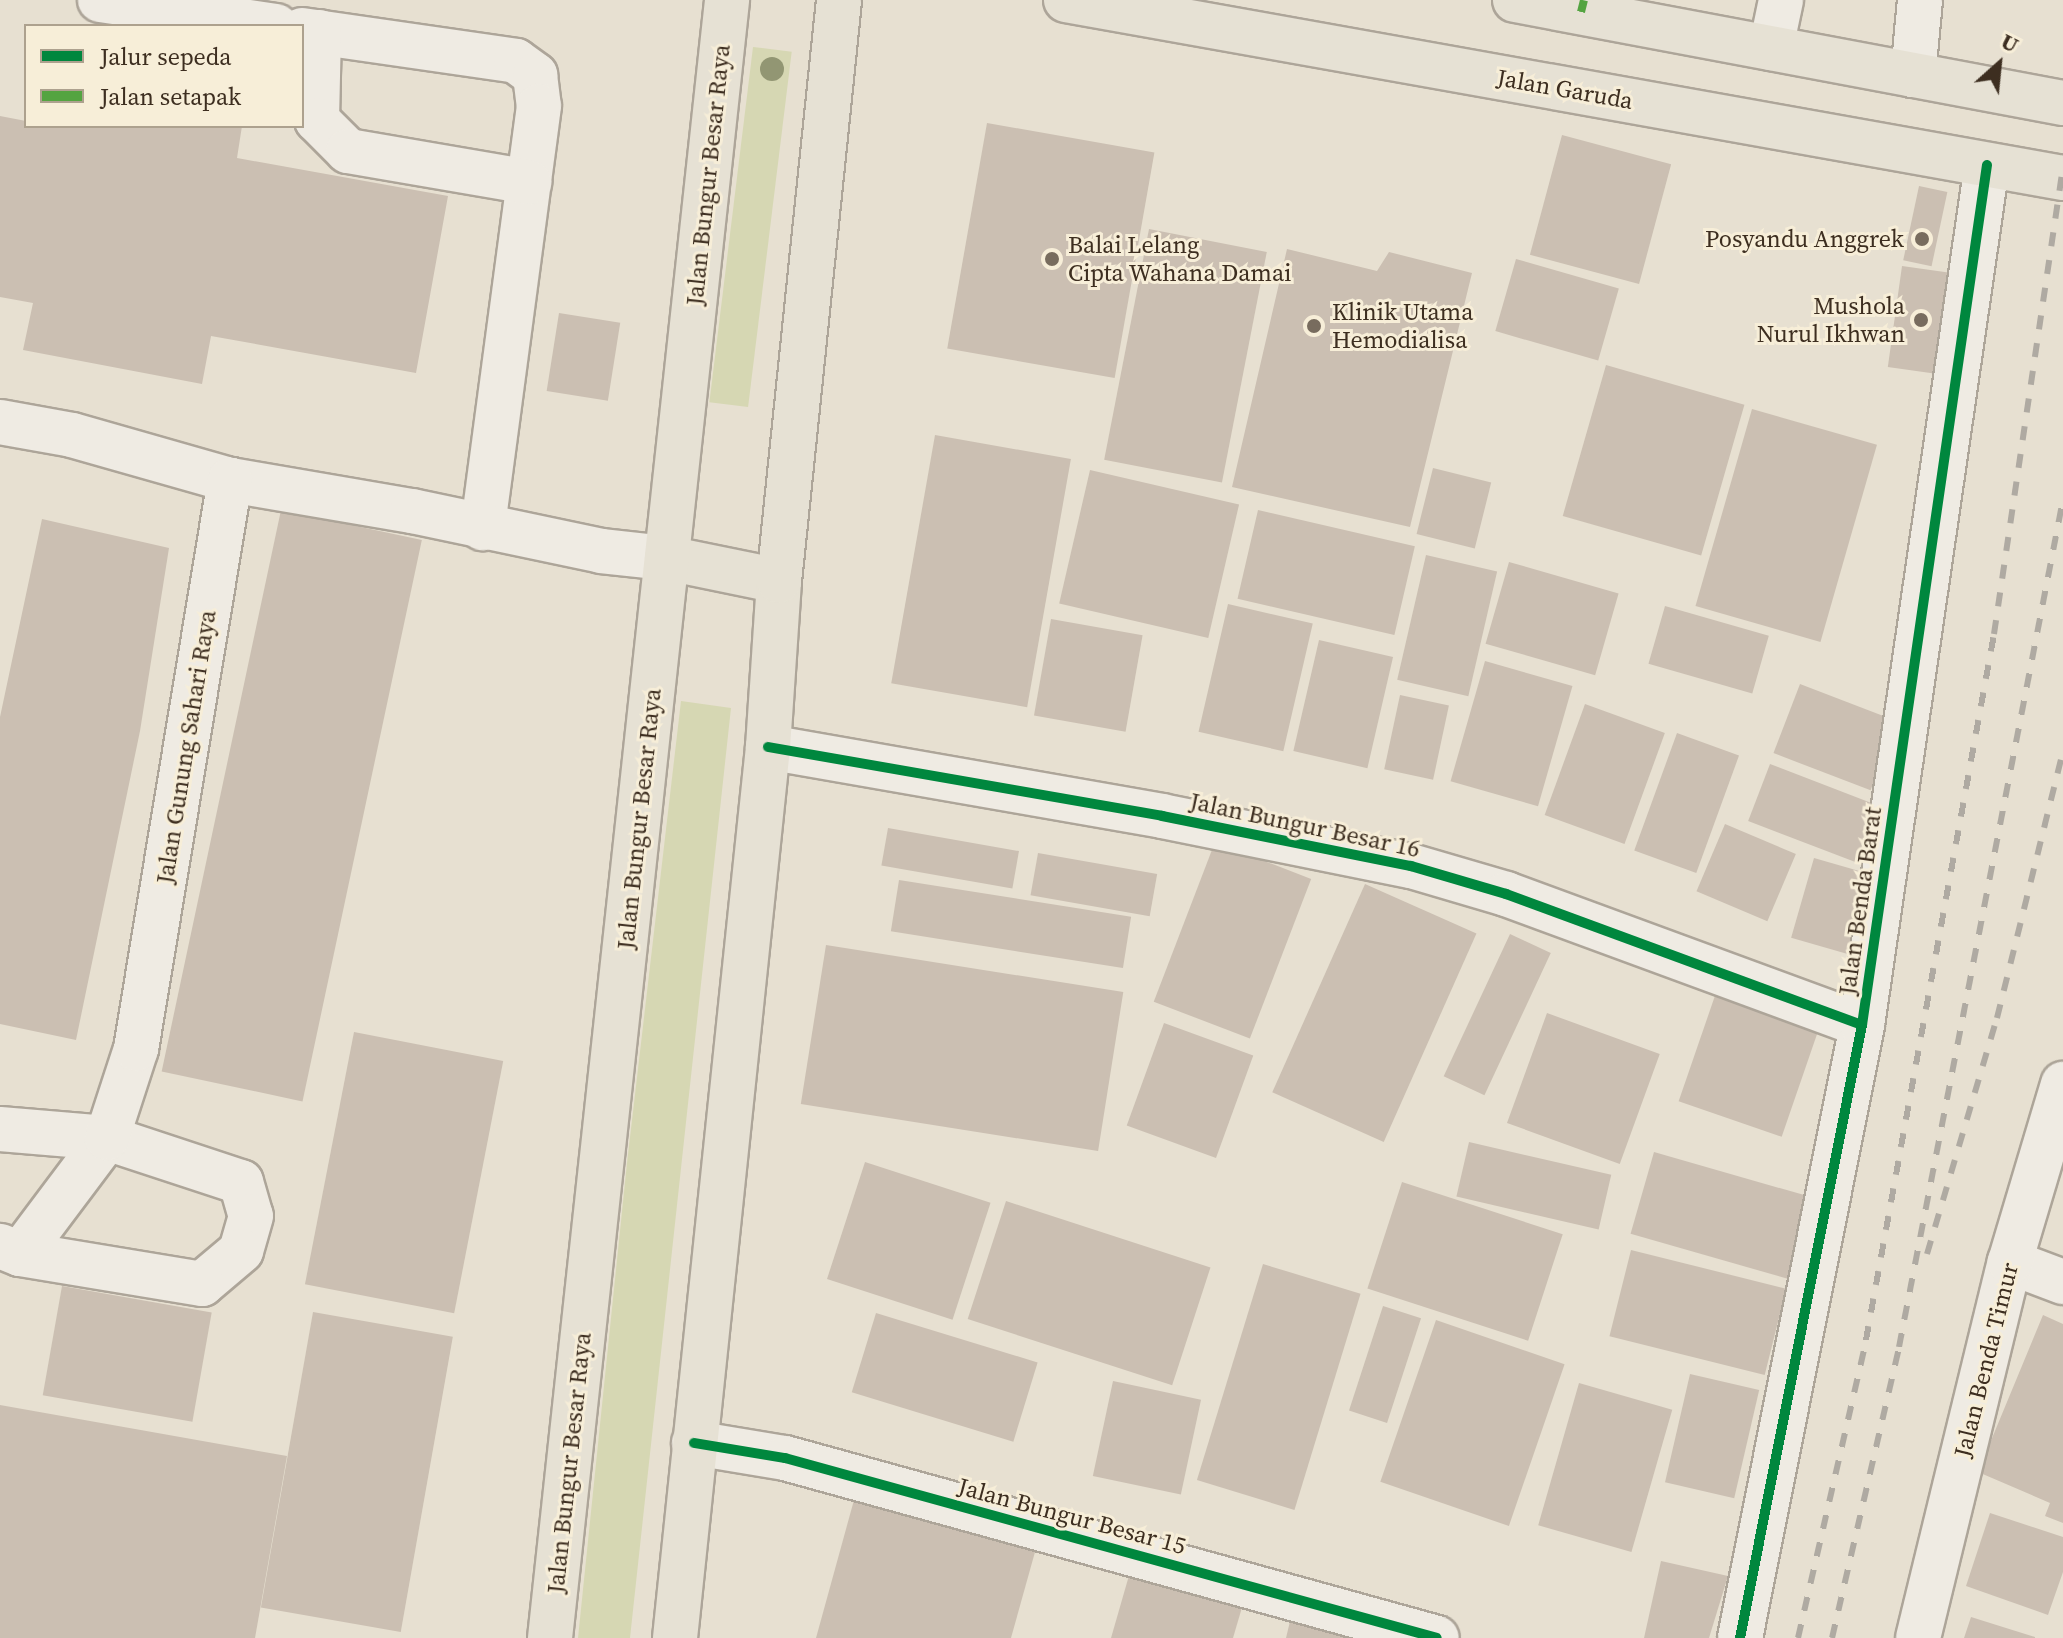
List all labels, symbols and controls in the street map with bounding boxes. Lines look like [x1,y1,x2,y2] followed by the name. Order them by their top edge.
[24,24,304,128] legend
[1959,24,2039,104] north arrow
[1996,26,2024,60] text: U
[100,40,231,73] text: Jalur sepeda
[680,43,736,307] street label: Jalan Bungur Besar Raya
[1495,63,1635,115] street label: Jalan Garuda
[100,80,241,113] text: Jalan setapak
[1705,225,1904,253] place label: Posyandu Anggrek
[1911,228,1933,250] marker: Posyandu Anggrek
[1068,231,1292,287] place label: Balai Lelang Cipta Wahana Damai
[1043,250,1061,268] marker: Balai Lelang Cipta Wahana Damai
[1757,292,1905,348] place label: Mushola Nurul Ikhwan
[1332,298,1473,354] place label: Klinik Utama Hemodialisa
[1912,311,1930,329] marker: Mushola Nurul Ikhwan
[1303,315,1325,337] marker: Klinik Utama Hemodialisa
[150,608,222,886] street label: Jalan Gunung Sahari Raya
[611,687,667,951] street label: Jalan Bungur Besar Raya
[1187,787,1423,863] street label: Jalan Bungur Besar 16
[1833,805,1887,997] street label: Jalan Benda Barat
[1948,1259,2024,1461] street label: Jalan Benda Timur
[541,1331,597,1595] street label: Jalan Bungur Besar Raya
[955,1472,1189,1560] street label: Jalan Bungur Besar 15

